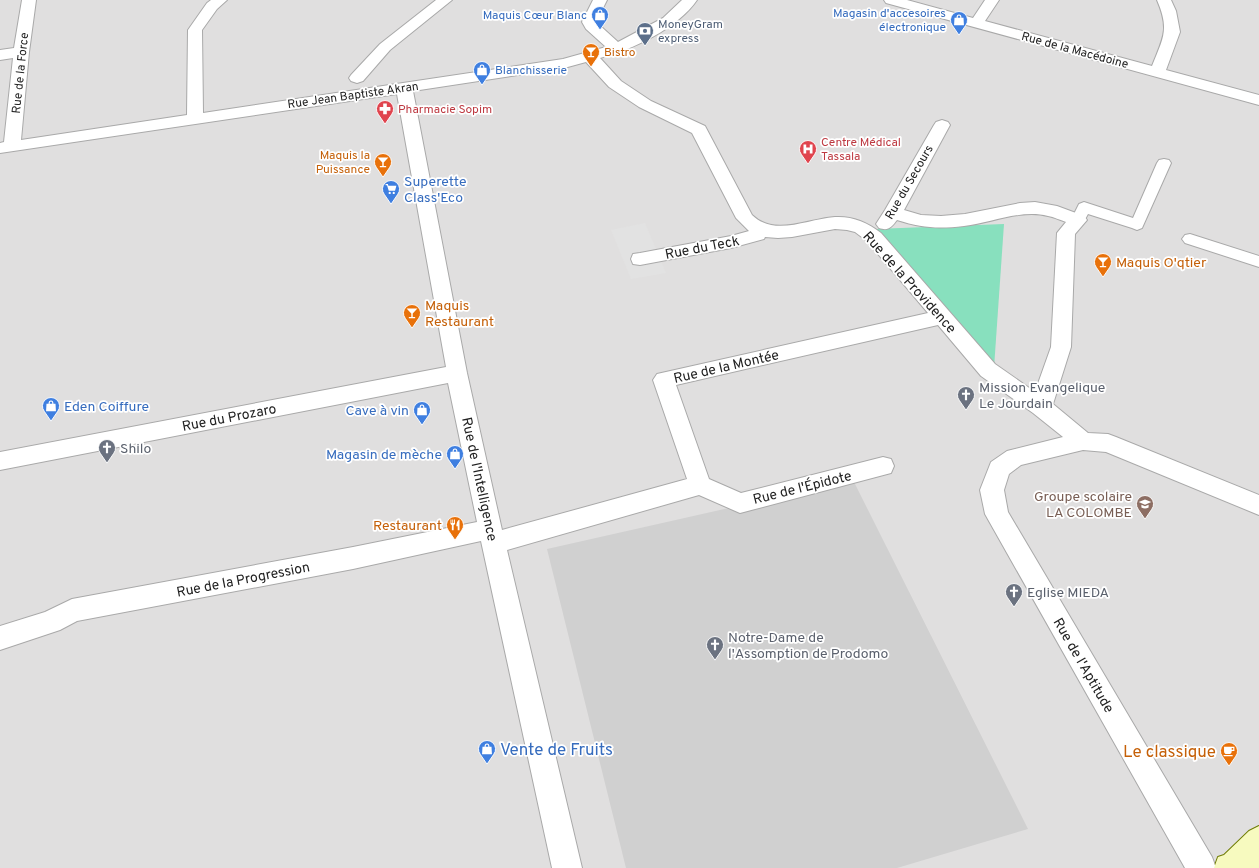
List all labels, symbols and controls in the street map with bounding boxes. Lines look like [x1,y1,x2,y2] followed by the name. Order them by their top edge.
[590,5,610,30] shop icon: Maquis Cœur Blanc
[833,6,946,36] place label: Magasin d'accesoires électronique
[483,8,587,24] place label: Maquis Cœur Blanc
[949,10,969,35] shop icon: Magasin d'accesoires électronique
[658,17,723,47] place label: MoneyGram express
[635,21,655,46] bank icon: MoneyGram express
[1019,29,1130,73] street label: Rue de la Macédoine
[9,32,33,114] street label: Rue de la Force
[581,42,601,67] bar icon: Bistro
[604,45,636,61] place label: Bistro
[472,60,492,85] shop icon: Blanchisserie
[495,63,567,79] place label: Blanchisserie
[287,79,420,113] street label: Rue Jean Baptiste Akran
[375,99,395,124] pharmacy icon: Pharmacie Sopim
[398,102,492,118] place label: Pharmacie Sopim
[821,135,901,165] place label: Centre Médical Tassala
[798,139,818,164] hospital icon: Centre Médical Tassala
[882,142,938,223] street label: Rue du Secours
[316,148,370,178] place label: Maquis la Puissance
[373,152,393,177] bar icon: Maquis la Puissance
[404,174,466,207] place label: Superette Class'Eco
[381,179,401,204] supermarket icon: Superette Class'Eco
[859,228,959,338] street label: Rue de la Providence
[664,233,741,264] street label: Rue du Teck
[1093,252,1113,277] bar icon: Maquis O'qtier
[1116,255,1207,272] place label: Maquis O'qtier
[425,298,494,331] place label: Maquis Restaurant
[402,303,422,328] bar icon: Maquis Restaurant
[672,347,781,388] street label: Rue de la Montée
[979,380,1105,413] place label: Mission Evangelique Le Jourdain
[956,385,976,410] church icon: Mission Evangelique Le Jourdain
[41,396,61,421] shop icon: Eden Coiffure
[64,399,149,416] place label: Eden Coiffure
[412,400,432,425] shop icon: Cave à vin
[181,401,278,436] street label: Rue du Prozaro
[345,403,409,420] place label: Cave à vin
[457,416,500,543] street label: Rue de l'Intelligence
[97,438,117,463] church icon: Shilo
[120,441,151,458] place label: Shilo
[445,444,465,469] shop icon: Magasin de mèche
[326,447,442,464] place label: Magasin de mèche
[751,467,853,509] street label: Rue de l'Épidote
[1034,489,1132,522] place label: Groupe scolaire LA COLOMBE
[1135,494,1155,519] school or university icon: Groupe scolaire LA COLOMBE
[445,515,465,540] restaurant icon: Restaurant
[373,518,442,535] place label: Restaurant
[175,559,311,602] street label: Rue de la Progression
[1004,582,1024,607] church icon: Eglise MIEDA
[1027,585,1109,602] place label: Eglise MIEDA
[1049,615,1117,716] street label: Rue de l'Aptitude
[728,630,888,663] place label: Notre-Dame de l'Assomption de Prodomo
[705,635,725,660] church icon: Notre-Dame de l'Assomption de Prodomo
[477,739,497,764] shop icon: Vente de Fruits
[500,740,613,762] place label: Vente de Fruits
[1219,741,1239,766] cafe icon: Le classique
[1123,742,1216,764] place label: Le classique

